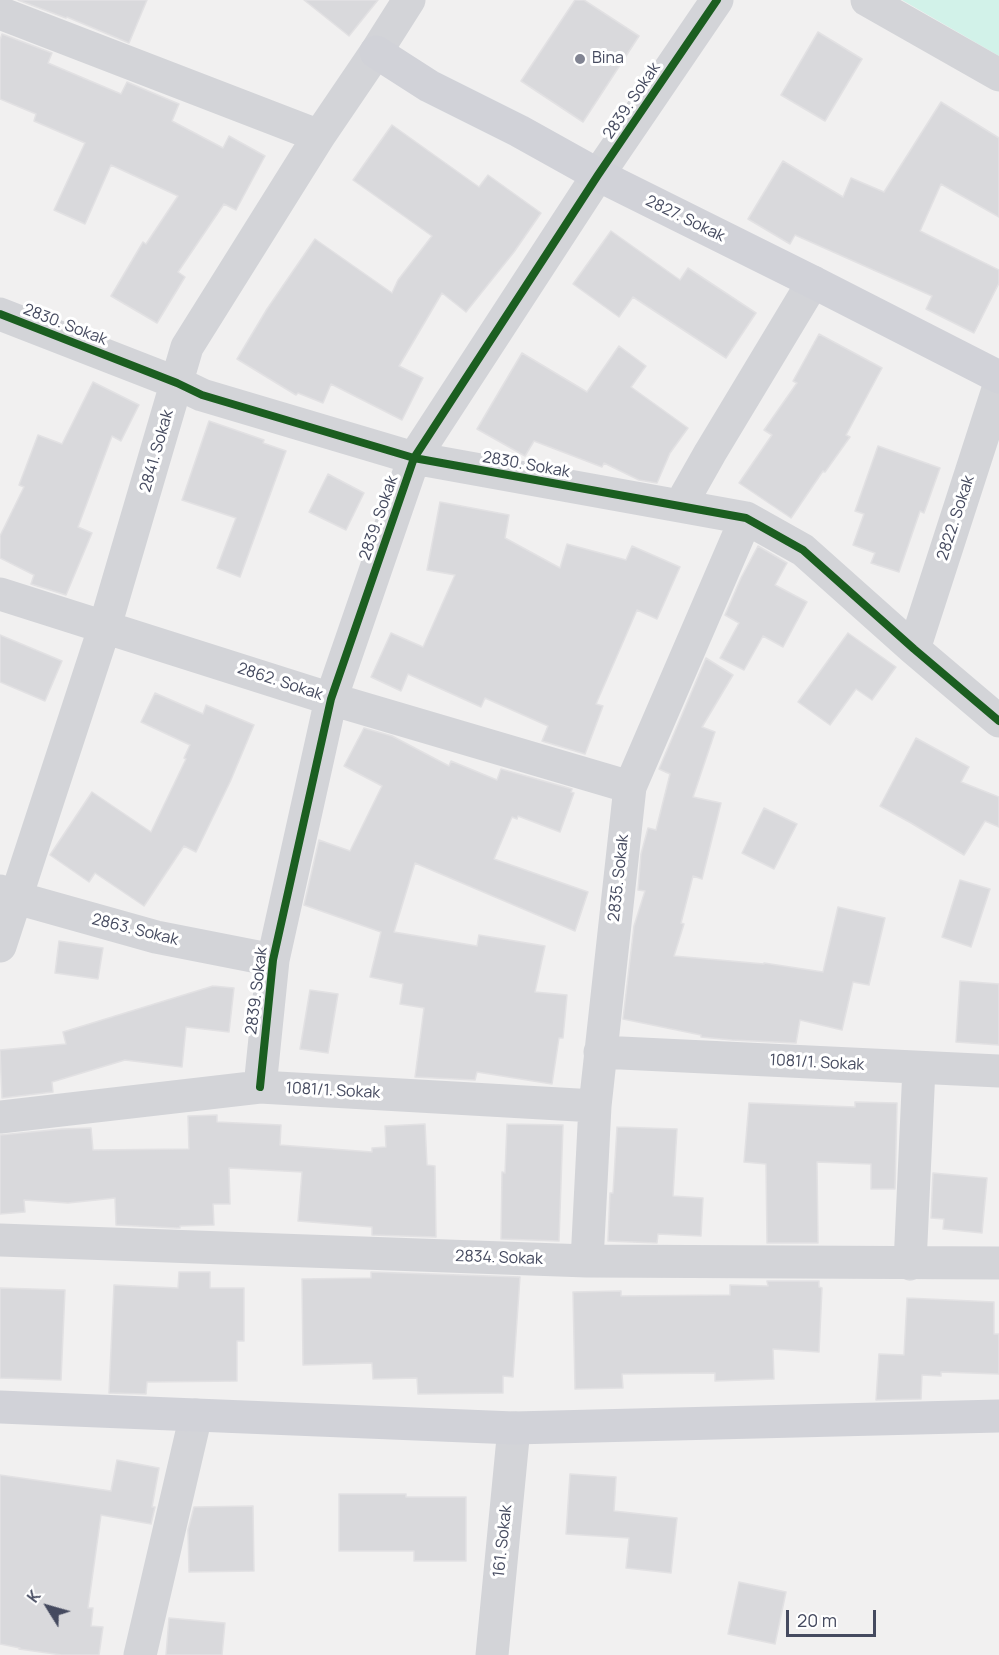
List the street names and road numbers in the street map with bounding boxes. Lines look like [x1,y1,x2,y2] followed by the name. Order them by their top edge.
[599,59,665,143] street label: 2839. Sokak
[642,192,728,246] street label: 2827. Sokak
[20,300,110,350] street label: 2830. Sokak
[136,408,178,494] street label: 2841. Sokak
[481,448,571,482] street label: 2830. Sokak
[356,473,402,563] street label: 2839. Sokak
[933,473,979,563] street label: 2822. Sokak
[235,659,325,705] street label: 2862. Sokak
[605,833,633,923] street label: 2835. Sokak
[90,910,180,950] street label: 2863. Sokak
[242,946,272,1036] street label: 2839. Sokak
[769,1051,865,1075] street label: 1081/1. Sokak
[285,1079,381,1103] street label: 1081/1. Sokak
[455,1247,543,1269] street label: 2834. Sokak
[490,1504,516,1578] street label: 161. Sokak

